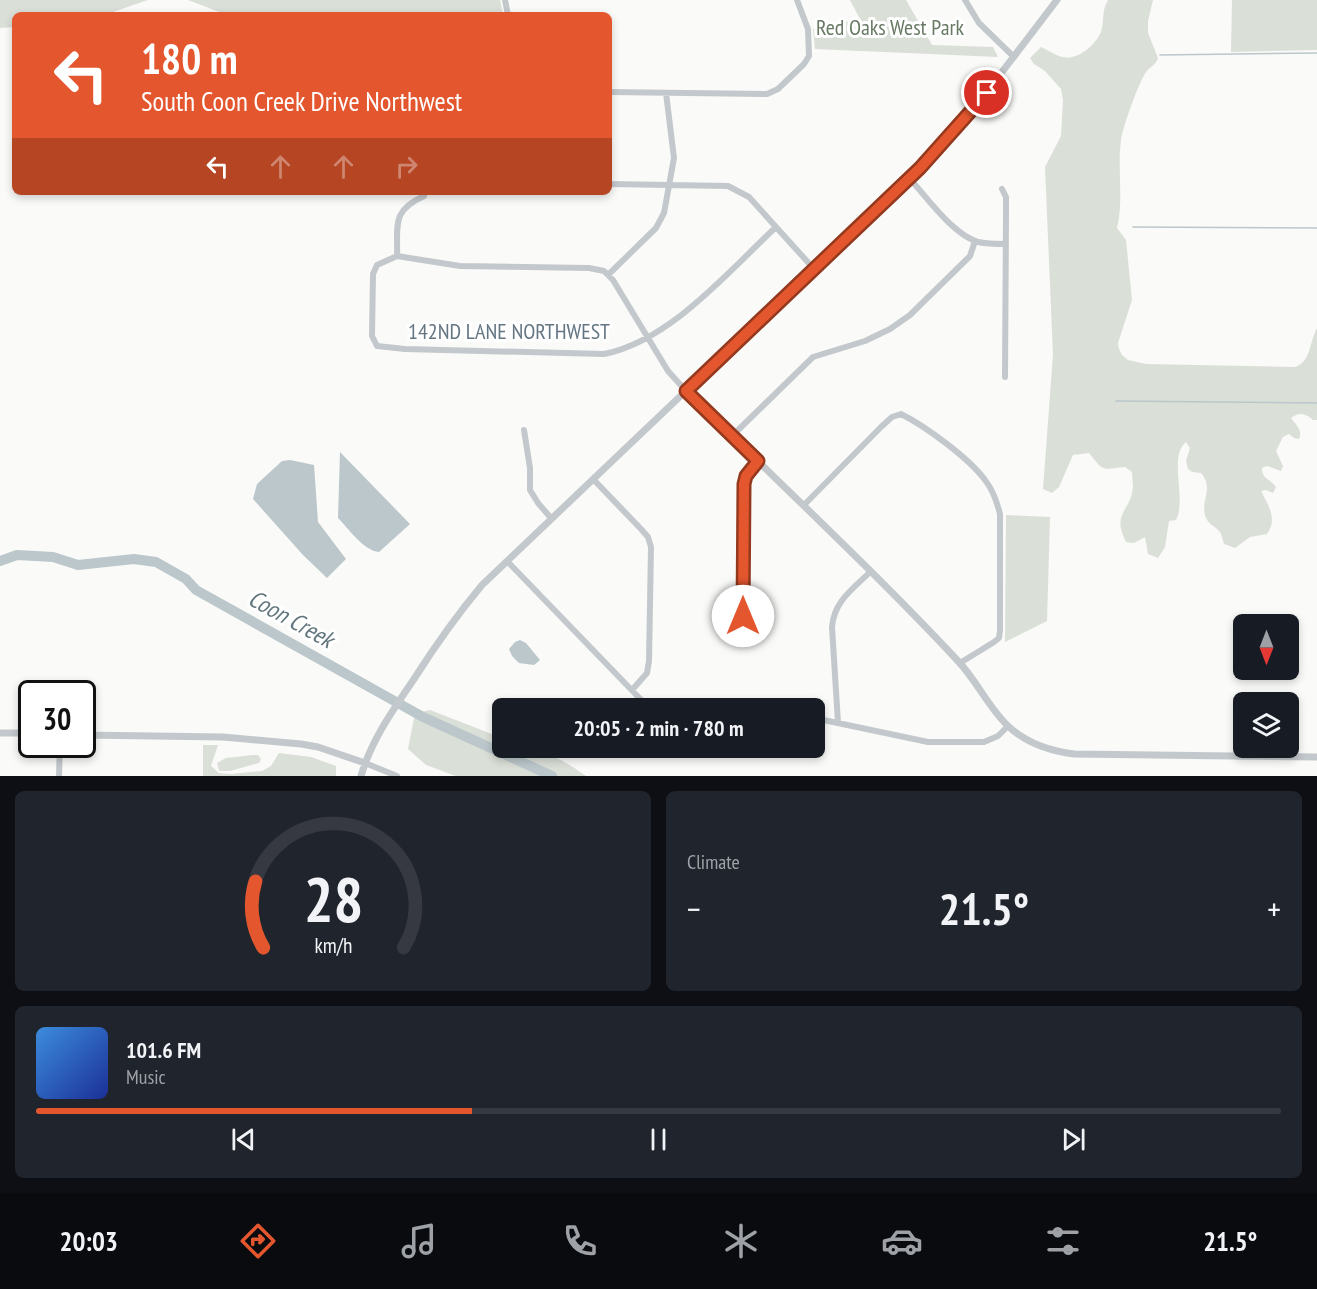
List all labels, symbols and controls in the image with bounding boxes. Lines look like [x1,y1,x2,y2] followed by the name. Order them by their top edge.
[816,13,964,41] park label: Red Oaks West Park
[141,31,238,86] text: 180 m
[42,36,120,114] icon: left
[961,67,1012,118] pin
[970,76,1003,109] icon: arrive
[141,84,462,118] text: South Coon Creek Drive Northwest
[201,150,234,183] icon: left
[264,150,297,183] icon: ahead
[327,150,360,183] icon: ahead
[390,150,423,183] icon: right
[408,317,610,345] street label: 142ND LANE NORTHWEST
[243,582,342,656] water label: Coon Creek
[711,584,775,648] position arrow
[1233,614,1299,680] north arrow
[1233,614,1299,758] map controls
[18,680,96,758] speed limit sign: 30
[1233,692,1299,758] button: layers
[573,714,744,742] text: 20:05 · 2 min · 780 m
[687,849,740,875] text: Climate
[303,858,363,939] text: 28
[939,879,1029,937] text: 21.5°
[687,887,701,930] text: −
[1267,887,1281,930] text: +
[314,931,352,959] text: km/h
[126,1036,201,1064] text: 101.6 FM
[126,1064,166,1090] text: Music
[227,1123,260,1156] icon: previous
[642,1123,675,1156] icon: pause
[1057,1123,1090,1156] icon: next
[237,1220,279,1262] icon: directions
[398,1220,440,1262] icon: music
[559,1220,601,1262] icon: phone
[720,1220,762,1262] icon: climate
[881,1220,923,1262] icon: car
[1042,1220,1084,1262] icon: filters
[60,1224,118,1258] text: 20:03
[1203,1224,1257,1258] text: 21.5°

